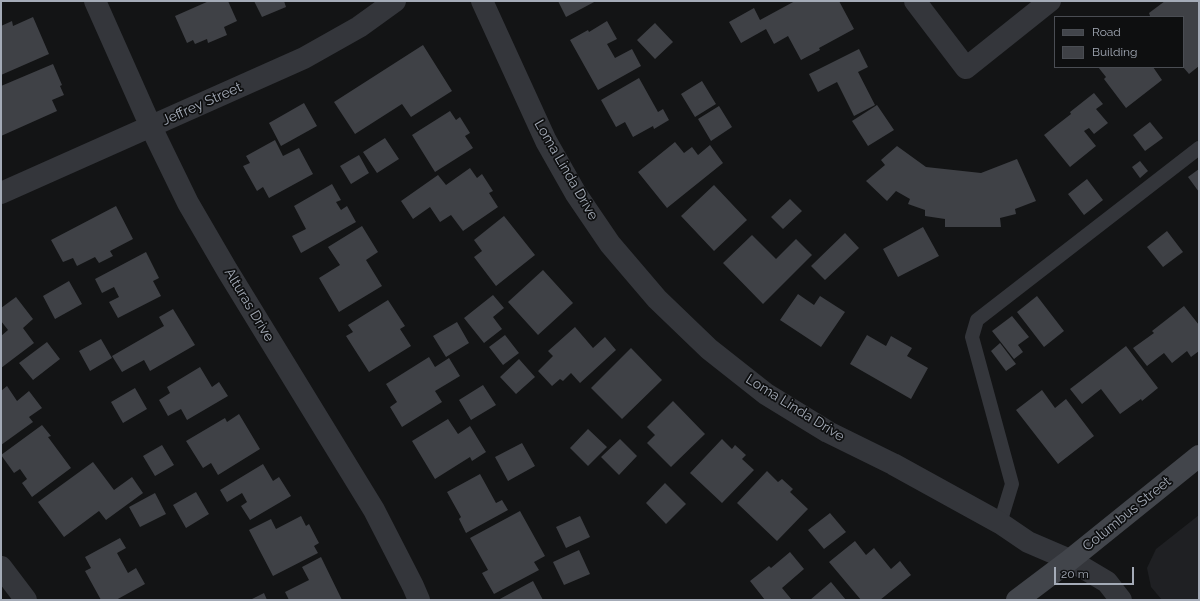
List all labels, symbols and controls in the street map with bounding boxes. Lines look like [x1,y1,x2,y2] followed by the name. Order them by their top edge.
[1054,16,1184,68] legend
[1092,25,1121,39] text: Road
[1092,45,1138,59] text: Building
[159,79,245,129] street label: Jeffrey Street
[530,117,602,223] street label: Loma Linda Drive
[221,265,277,345] street label: Alturas Drive
[743,371,847,445] street label: Loma Linda Drive
[1079,473,1175,555] street label: Columbus Street
[1056,559,1136,585] scale bar
[1061,567,1089,581] text: 20 m

